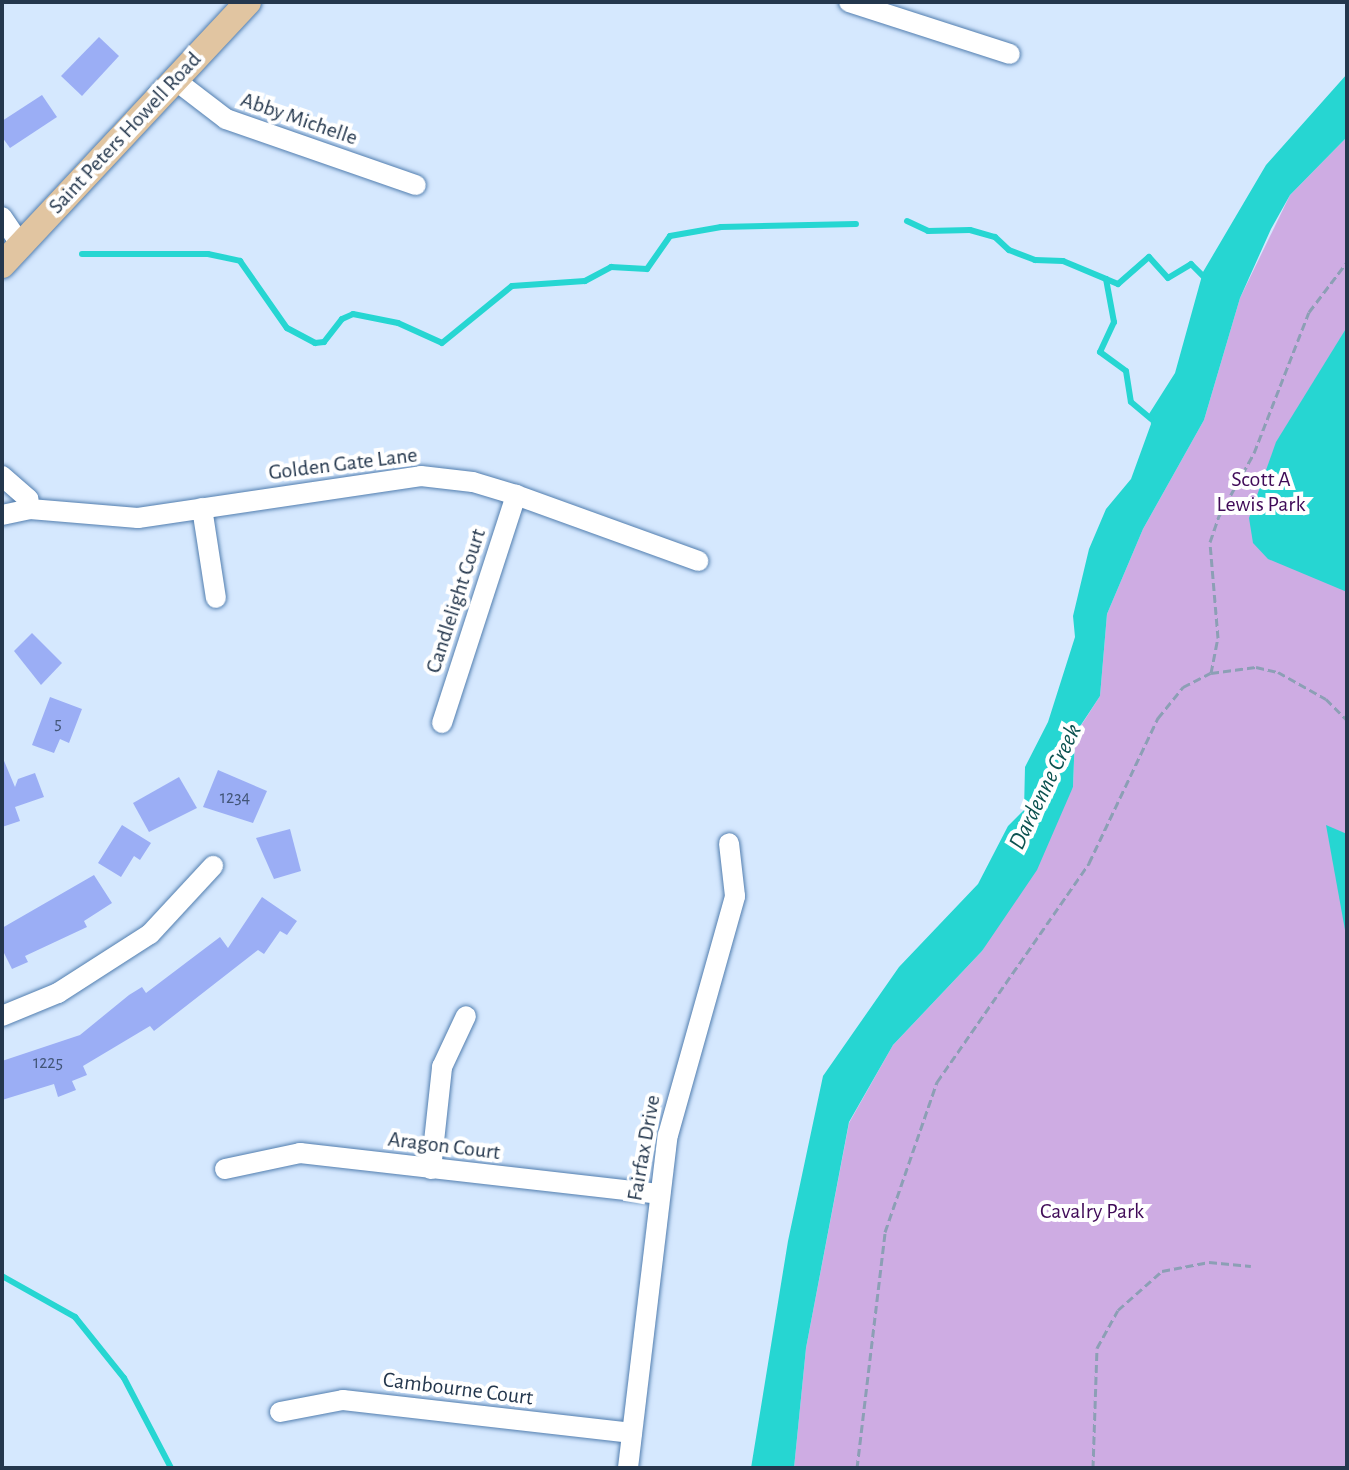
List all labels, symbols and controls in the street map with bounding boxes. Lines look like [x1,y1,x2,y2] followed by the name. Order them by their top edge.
[43,47,207,219] street label: Saint Peters Howell Road
[237,87,361,151] street label: Abby Michelle
[267,442,419,486] street label: Golden Gate Lane
[1217,466,1305,518] park label: Scott A Lewis Park
[420,525,492,677] street label: Candlelight Court
[54,713,62,735] house number: 5
[1003,719,1089,855] water label: Dardenne Creek
[220,787,250,809] house number: 1234
[33,1052,63,1074] house number: 1225
[622,1093,666,1203] street label: Fairfax Drive
[386,1126,502,1166] street label: Aragon Court
[1040,1199,1144,1225] park label: Cavalry Park
[381,1367,535,1411] street label: Cambourne Court

